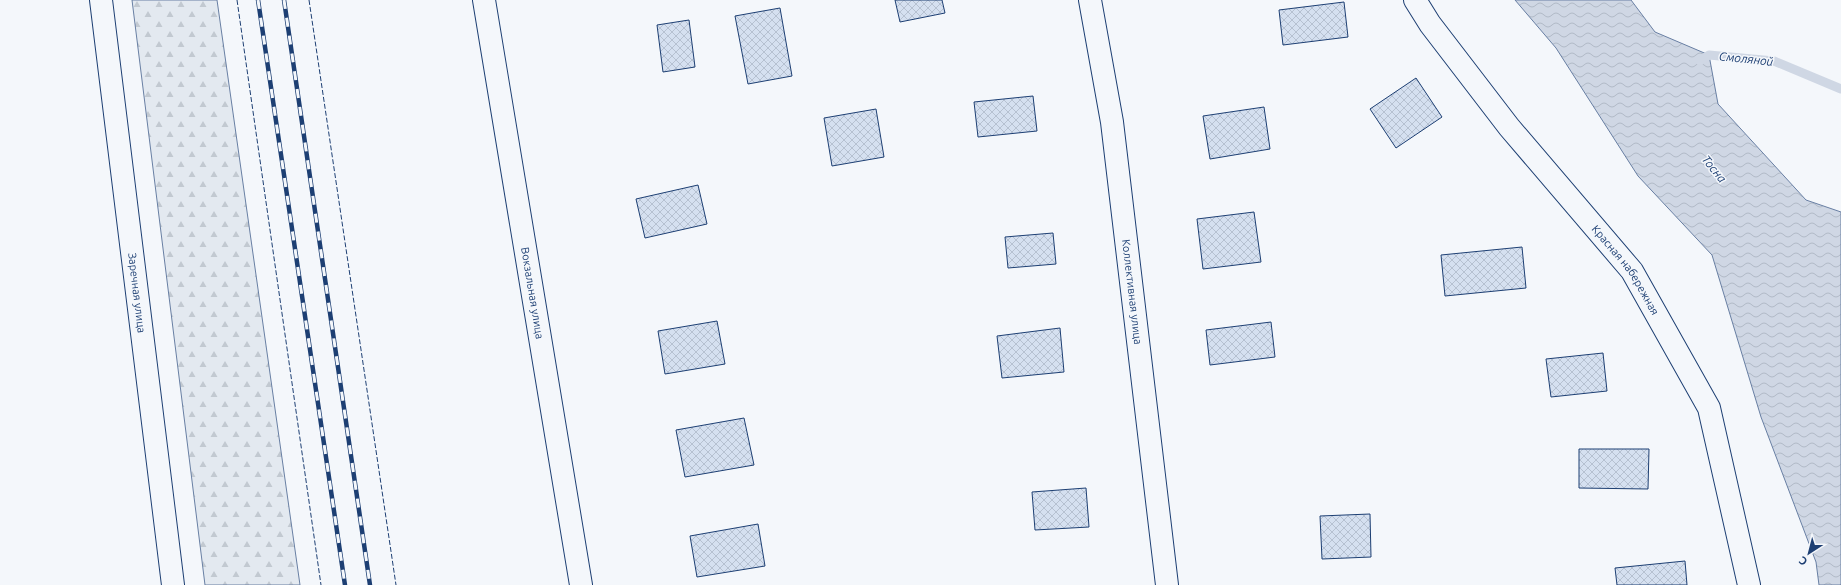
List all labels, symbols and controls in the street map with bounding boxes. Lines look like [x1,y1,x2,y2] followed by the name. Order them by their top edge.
[1718,49,1774,68] water label: Смоляной
[1700,153,1730,185] water label: Тосна
[1590,223,1661,317] street label: Красная набережная
[1120,239,1144,345] street label: Коллективная улица
[519,246,546,340] street label: Вокзальная улица
[126,252,148,334] street label: Заречная улица
[1789,533,1829,573] north arrow
[1797,554,1809,568] text: С

